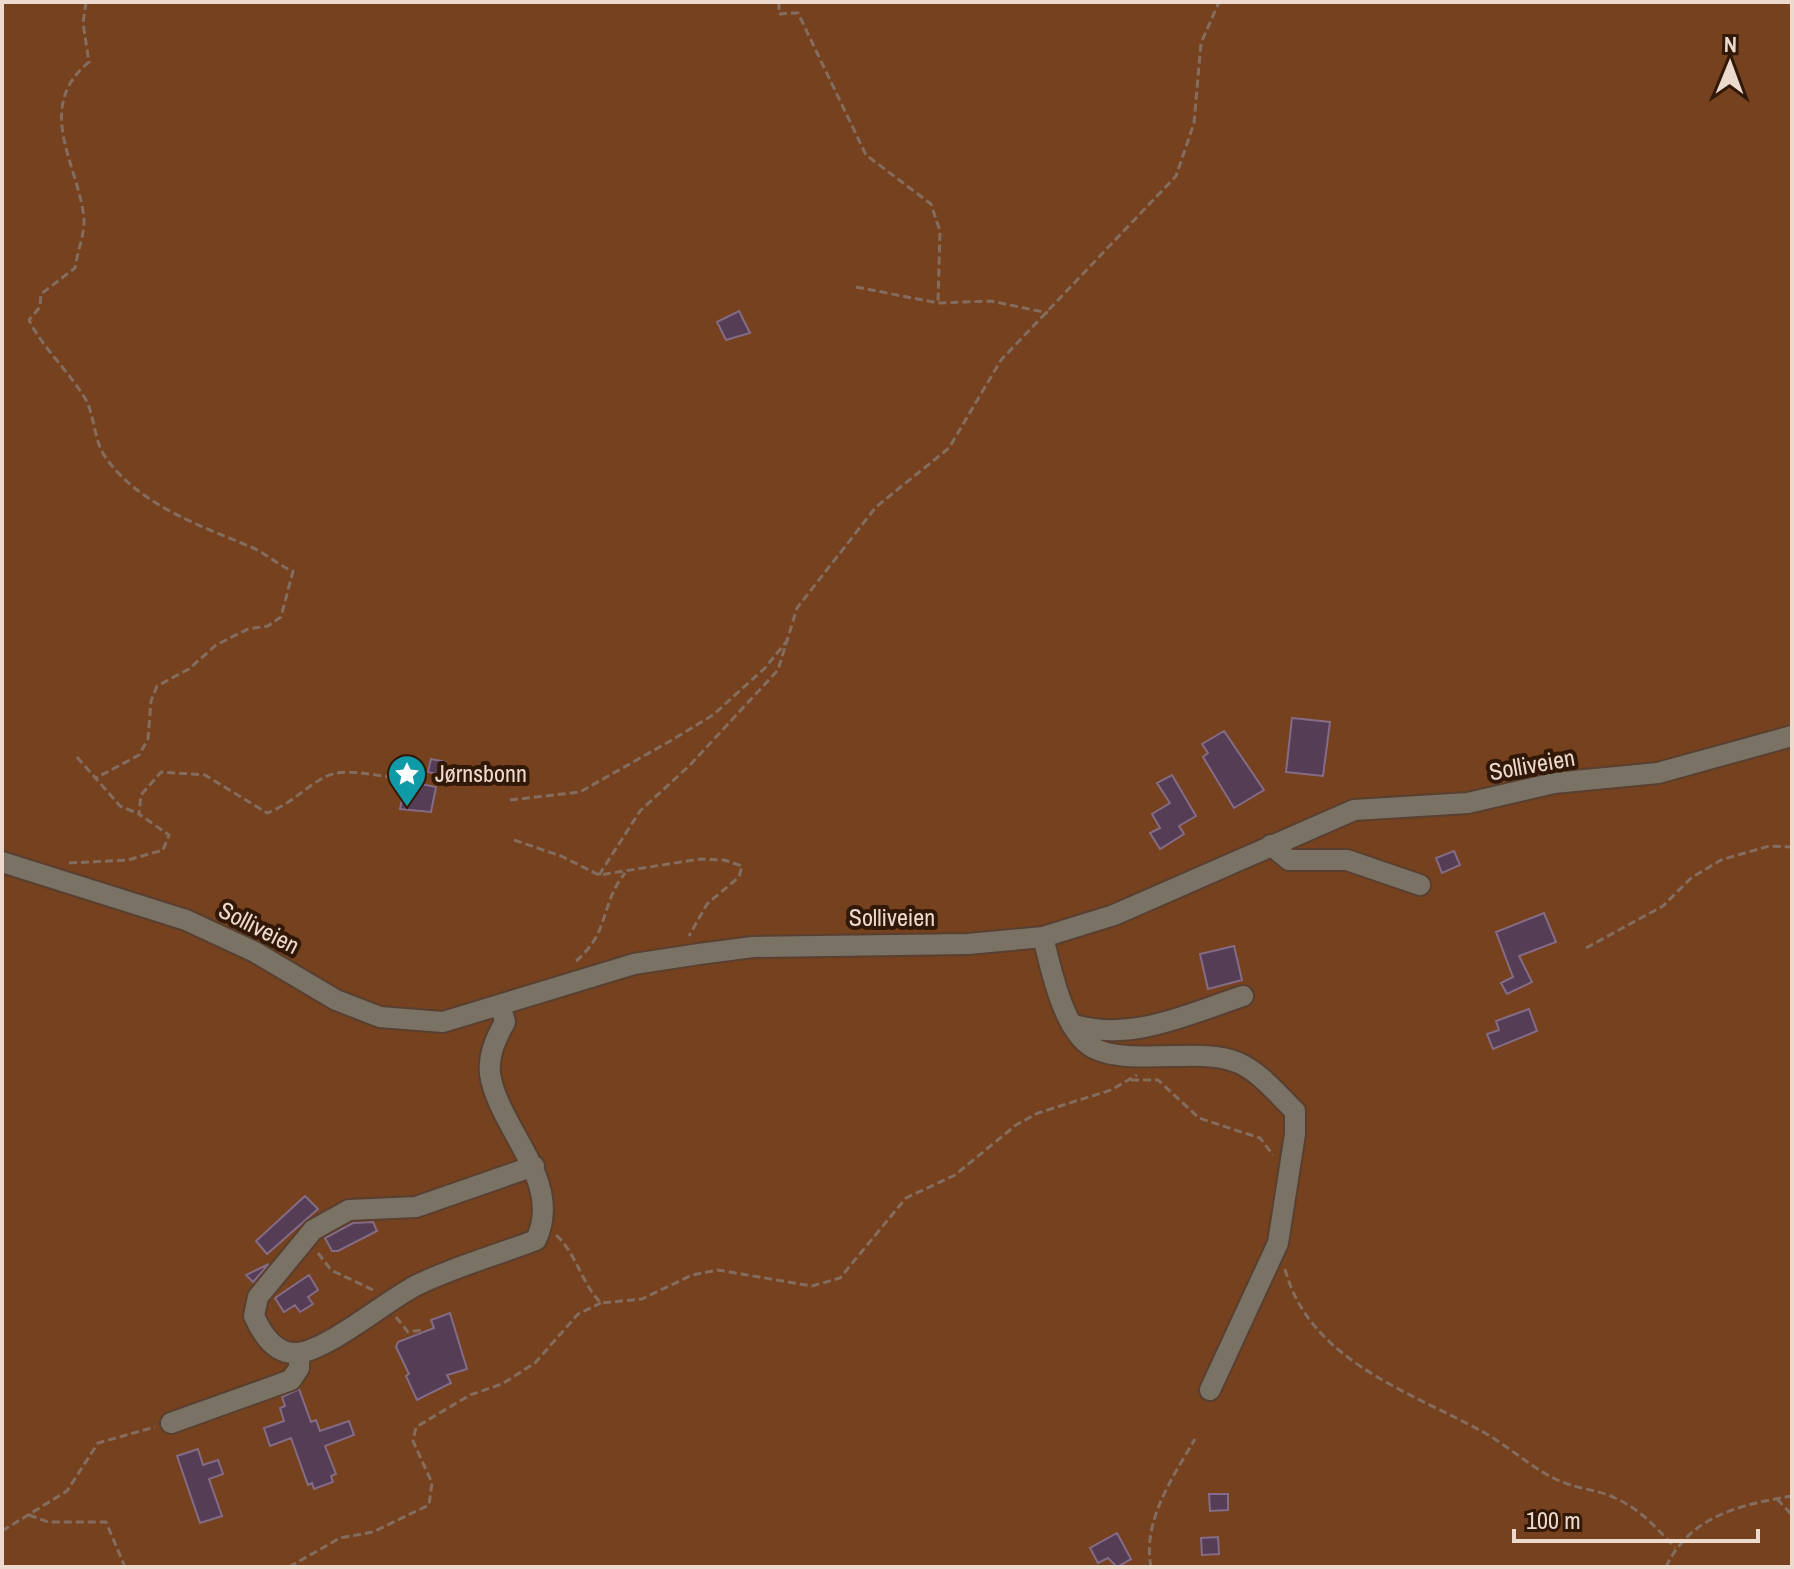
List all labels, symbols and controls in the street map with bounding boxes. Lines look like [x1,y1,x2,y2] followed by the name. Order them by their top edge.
[1690,24,1770,104] north arrow
[1724,29,1737,59] text: N
[1486,741,1577,787] street label: Solliveien
[386,753,428,808] place icon: Jørnsbonn
[435,757,527,789] place label: Jørnsbonn
[214,893,305,961] street label: Solliveien
[849,901,935,933] street label: Solliveien
[1514,1493,1758,1543] scale bar
[1526,1504,1581,1536] text: 100 m

